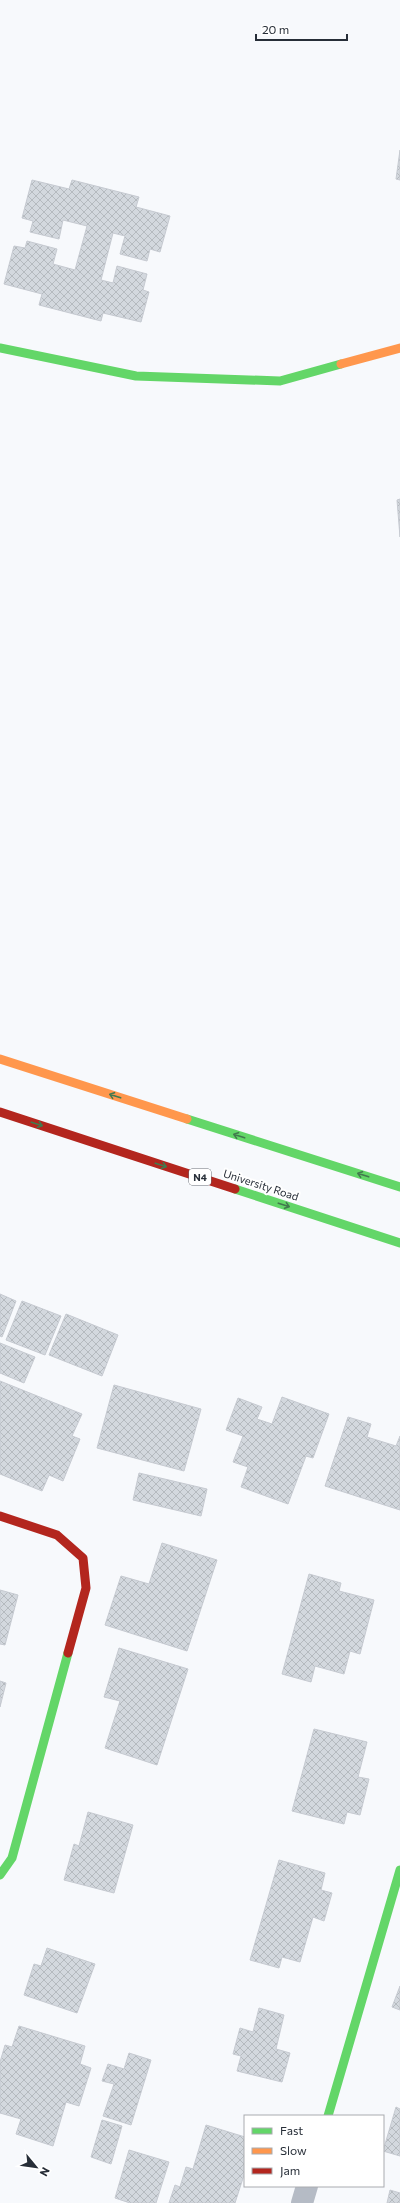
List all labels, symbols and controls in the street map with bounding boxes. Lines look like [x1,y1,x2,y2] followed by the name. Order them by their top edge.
[256,16,347,42] scale bar
[262,22,289,36] text: 20 m
[110,1092,122,1100] one-way arrow
[31,1121,43,1129] one-way arrow
[233,1132,246,1139] one-way arrow
[154,1161,166,1169] one-way arrow
[222,1166,300,1203] street label: University Road
[189,1169,211,1185] road number: N4
[357,1171,369,1179] one-way arrow
[278,1202,291,1209] one-way arrow
[244,2115,384,2187] legend
[280,2123,303,2137] text: Fast
[280,2143,307,2157] text: Slow
[16,2147,56,2187] north arrow
[280,2163,300,2178] text: Jam
[37,2165,53,2179] text: N

